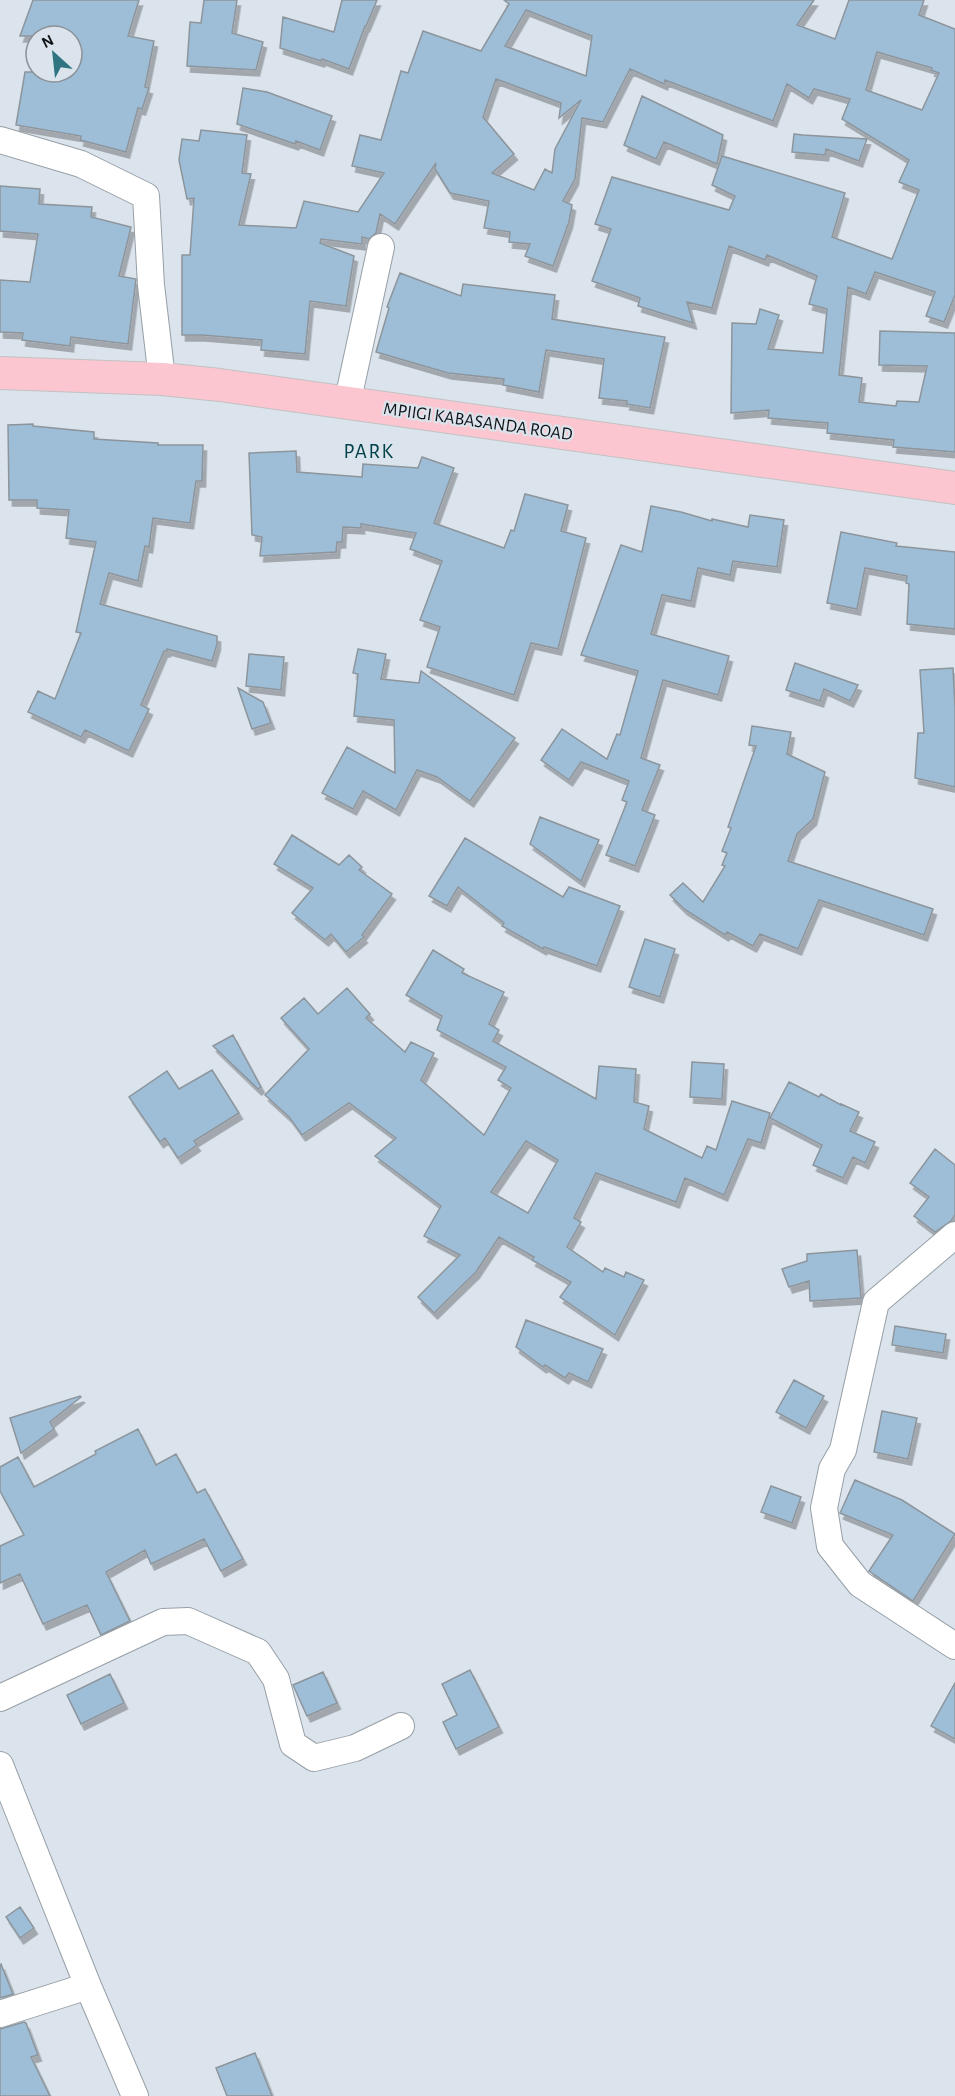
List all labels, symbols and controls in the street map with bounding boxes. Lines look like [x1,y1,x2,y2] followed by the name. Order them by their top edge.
[24,24,84,84] north arrow
[39,32,56,51] text: N
[382,400,574,444] street label: MPIIGI KABASANDA ROAD
[343,441,395,462] district label: PARK

